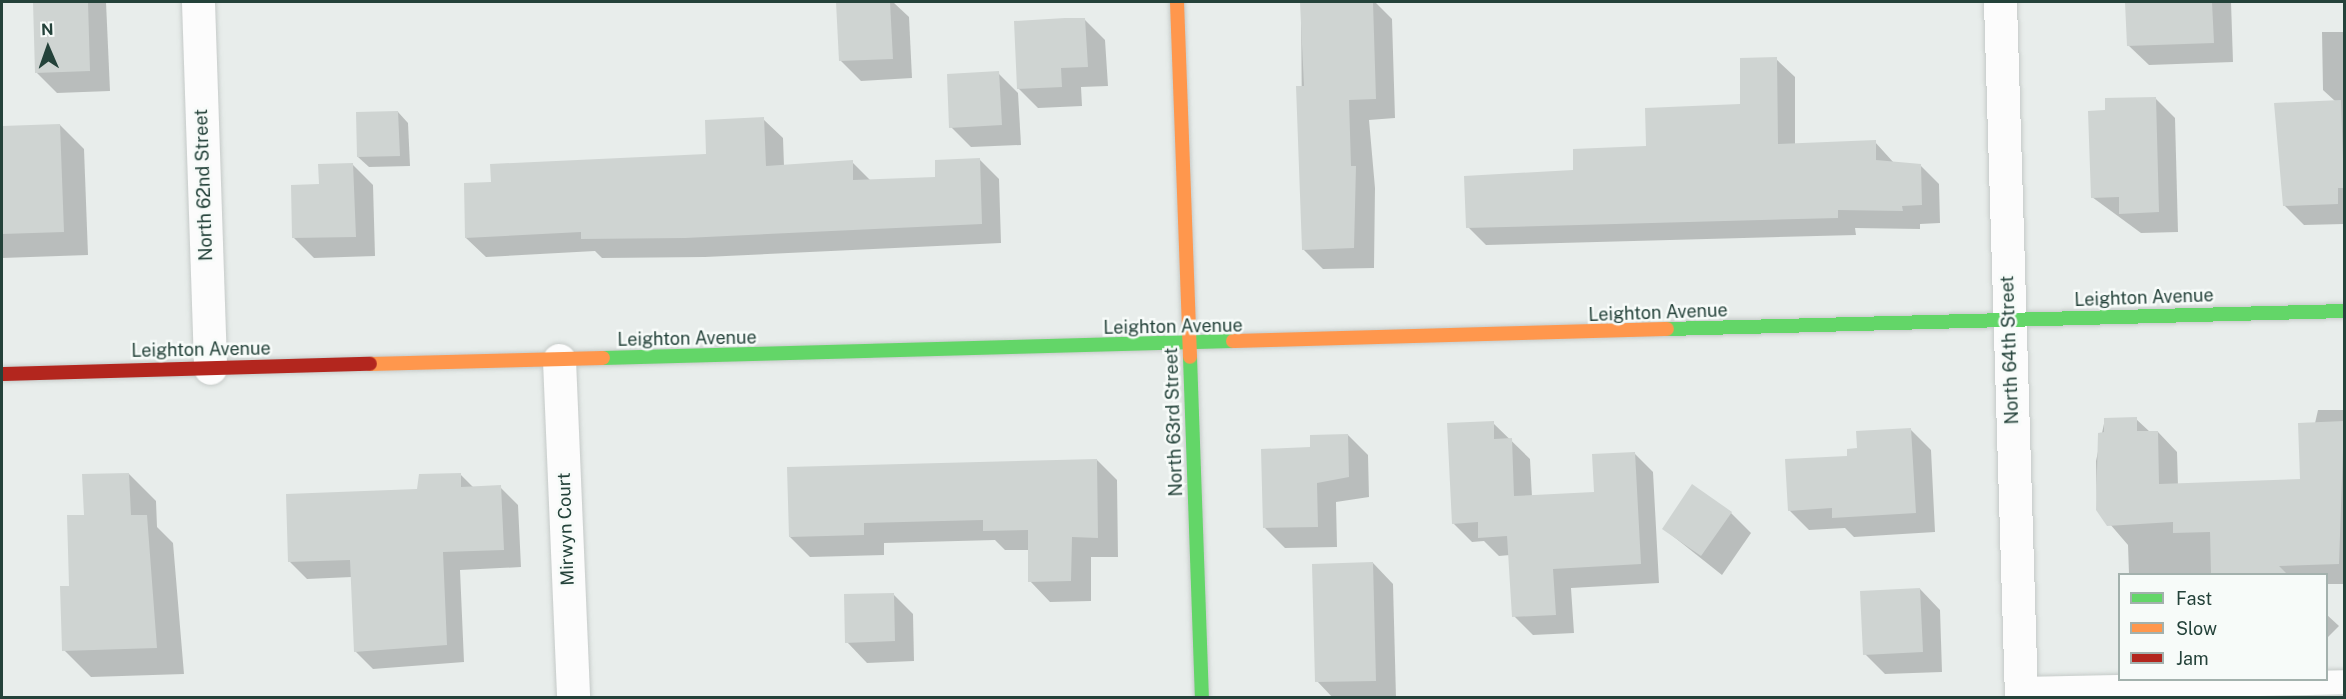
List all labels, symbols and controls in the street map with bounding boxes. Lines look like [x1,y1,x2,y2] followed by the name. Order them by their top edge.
[18,18,78,78] north arrow
[41,20,54,39] text: N
[191,109,217,261] street label: North 62nd Street
[1997,275,2023,425] street label: North 64th Street
[2074,285,2214,311] street label: Leighton Avenue
[1588,300,1728,326] street label: Leighton Avenue
[1103,315,1243,339] street label: Leighton Avenue
[617,327,757,351] street label: Leighton Avenue
[131,338,271,362] street label: Leighton Avenue
[1161,347,1187,497] street label: North 63rd Street
[553,472,579,586] street label: Mirwyn Court
[2118,573,2328,681] legend
[2176,588,2212,609] text: Fast
[2176,618,2217,639] text: Slow
[2176,648,2209,669] text: Jam

